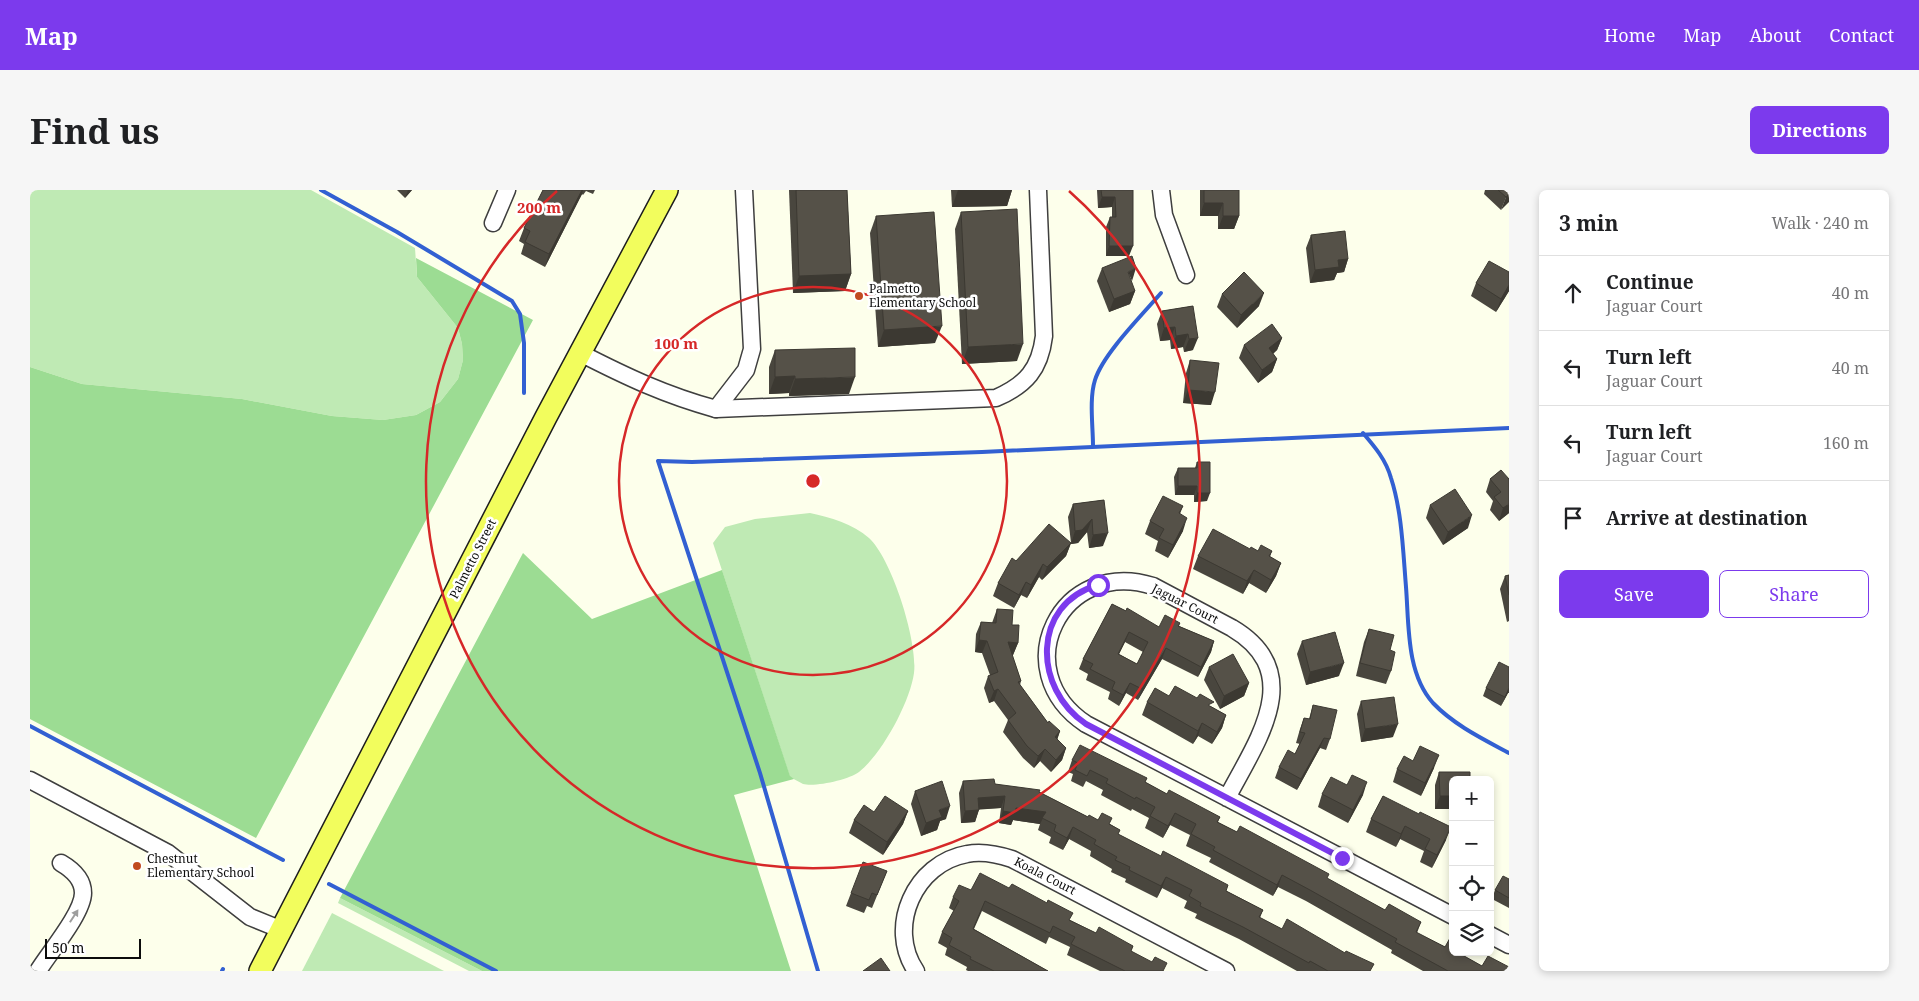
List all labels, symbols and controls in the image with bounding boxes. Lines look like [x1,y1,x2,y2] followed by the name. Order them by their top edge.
[25,19,78,52] text: Map
[1604,23,1655,47] text: Home
[1683,23,1721,47] text: Map
[1749,23,1801,47] text: About
[1829,23,1894,47] text: Contact
[1750,106,1889,154] button: Directions
[30,107,159,154] text: Find us
[517,197,561,217] text: 200 m
[1559,209,1618,237] text: 3 min
[1772,212,1869,234] text: Walk · 240 m
[1606,269,1694,295] text: Continue
[1559,279,1587,307] icon: ahead
[869,280,977,311] place label: Palmetto Elementary School
[1832,282,1869,304] text: 40 m
[853,290,865,302] marker: Palmetto Elementary School
[1606,295,1703,317] text: Jaguar Court
[654,333,698,353] text: 100 m
[1606,344,1692,370] text: Turn left
[1559,354,1587,382] icon: left
[1832,357,1869,379] text: 40 m
[1606,370,1703,392] text: Jaguar Court
[1606,419,1692,445] text: Turn left
[1559,429,1587,457] icon: left
[1823,432,1869,454] text: 160 m
[1606,445,1703,467] text: Jaguar Court
[804,472,822,490] centre of rings
[1559,504,1587,532] icon: arrive
[1606,505,1808,531] text: Arrive at destination
[445,516,500,602] street label: Palmetto Street
[1559,570,1709,618] button: Save
[1719,570,1869,618] button: Share
[1087,574,1110,597] route start
[1148,579,1221,628] street label: Jaguar Court
[1449,776,1494,956] map controls
[1449,776,1494,821] button: +
[1449,821,1494,866] button: −
[1331,847,1354,870] route end
[147,850,255,881] place label: Chestnut Elementary School
[1011,853,1079,898] street label: Koala Court
[131,860,143,872] marker: Chestnut Elementary School
[1449,866,1494,911] button: locate
[70,909,79,923] one-way arrow
[1449,911,1494,956] button: layers
[45,936,141,959] scale bar
[52,938,85,957] text: 50 m

